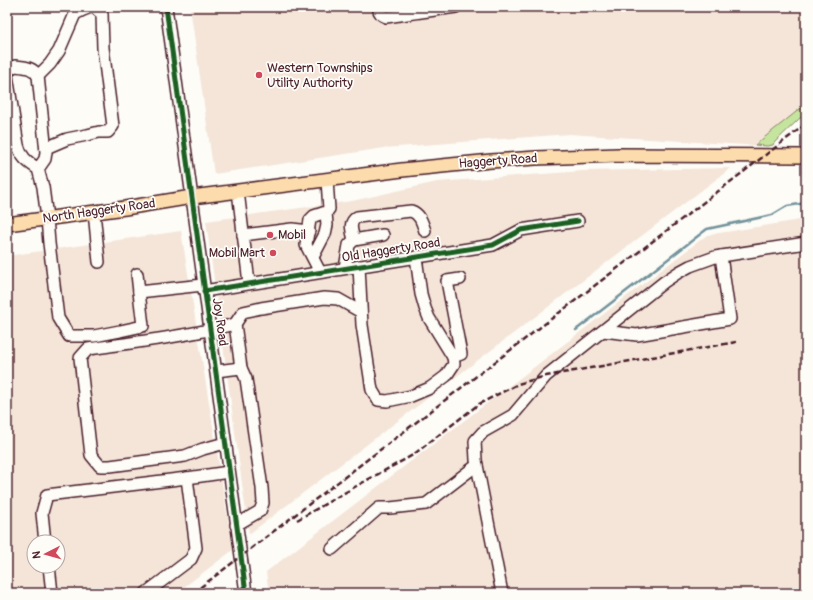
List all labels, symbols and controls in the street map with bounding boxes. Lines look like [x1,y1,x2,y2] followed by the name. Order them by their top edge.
[267,60,373,91] place label: Western Townships Utility Authority
[254,70,264,80] marker: Western Townships Utility Authority
[458,150,538,172] street label: Haggerty Road
[42,195,156,227] street label: North Haggerty Road
[278,227,306,243] place label: Mobil
[265,230,275,240] marker: Mobil
[341,234,441,266] street label: Old Haggerty Road
[209,245,266,261] place label: Mobil Mart
[268,248,278,258] marker: Mobil Mart
[209,297,231,347] street label: Joy Road
[26,534,66,574] north arrow
[30,550,43,559] text: N

